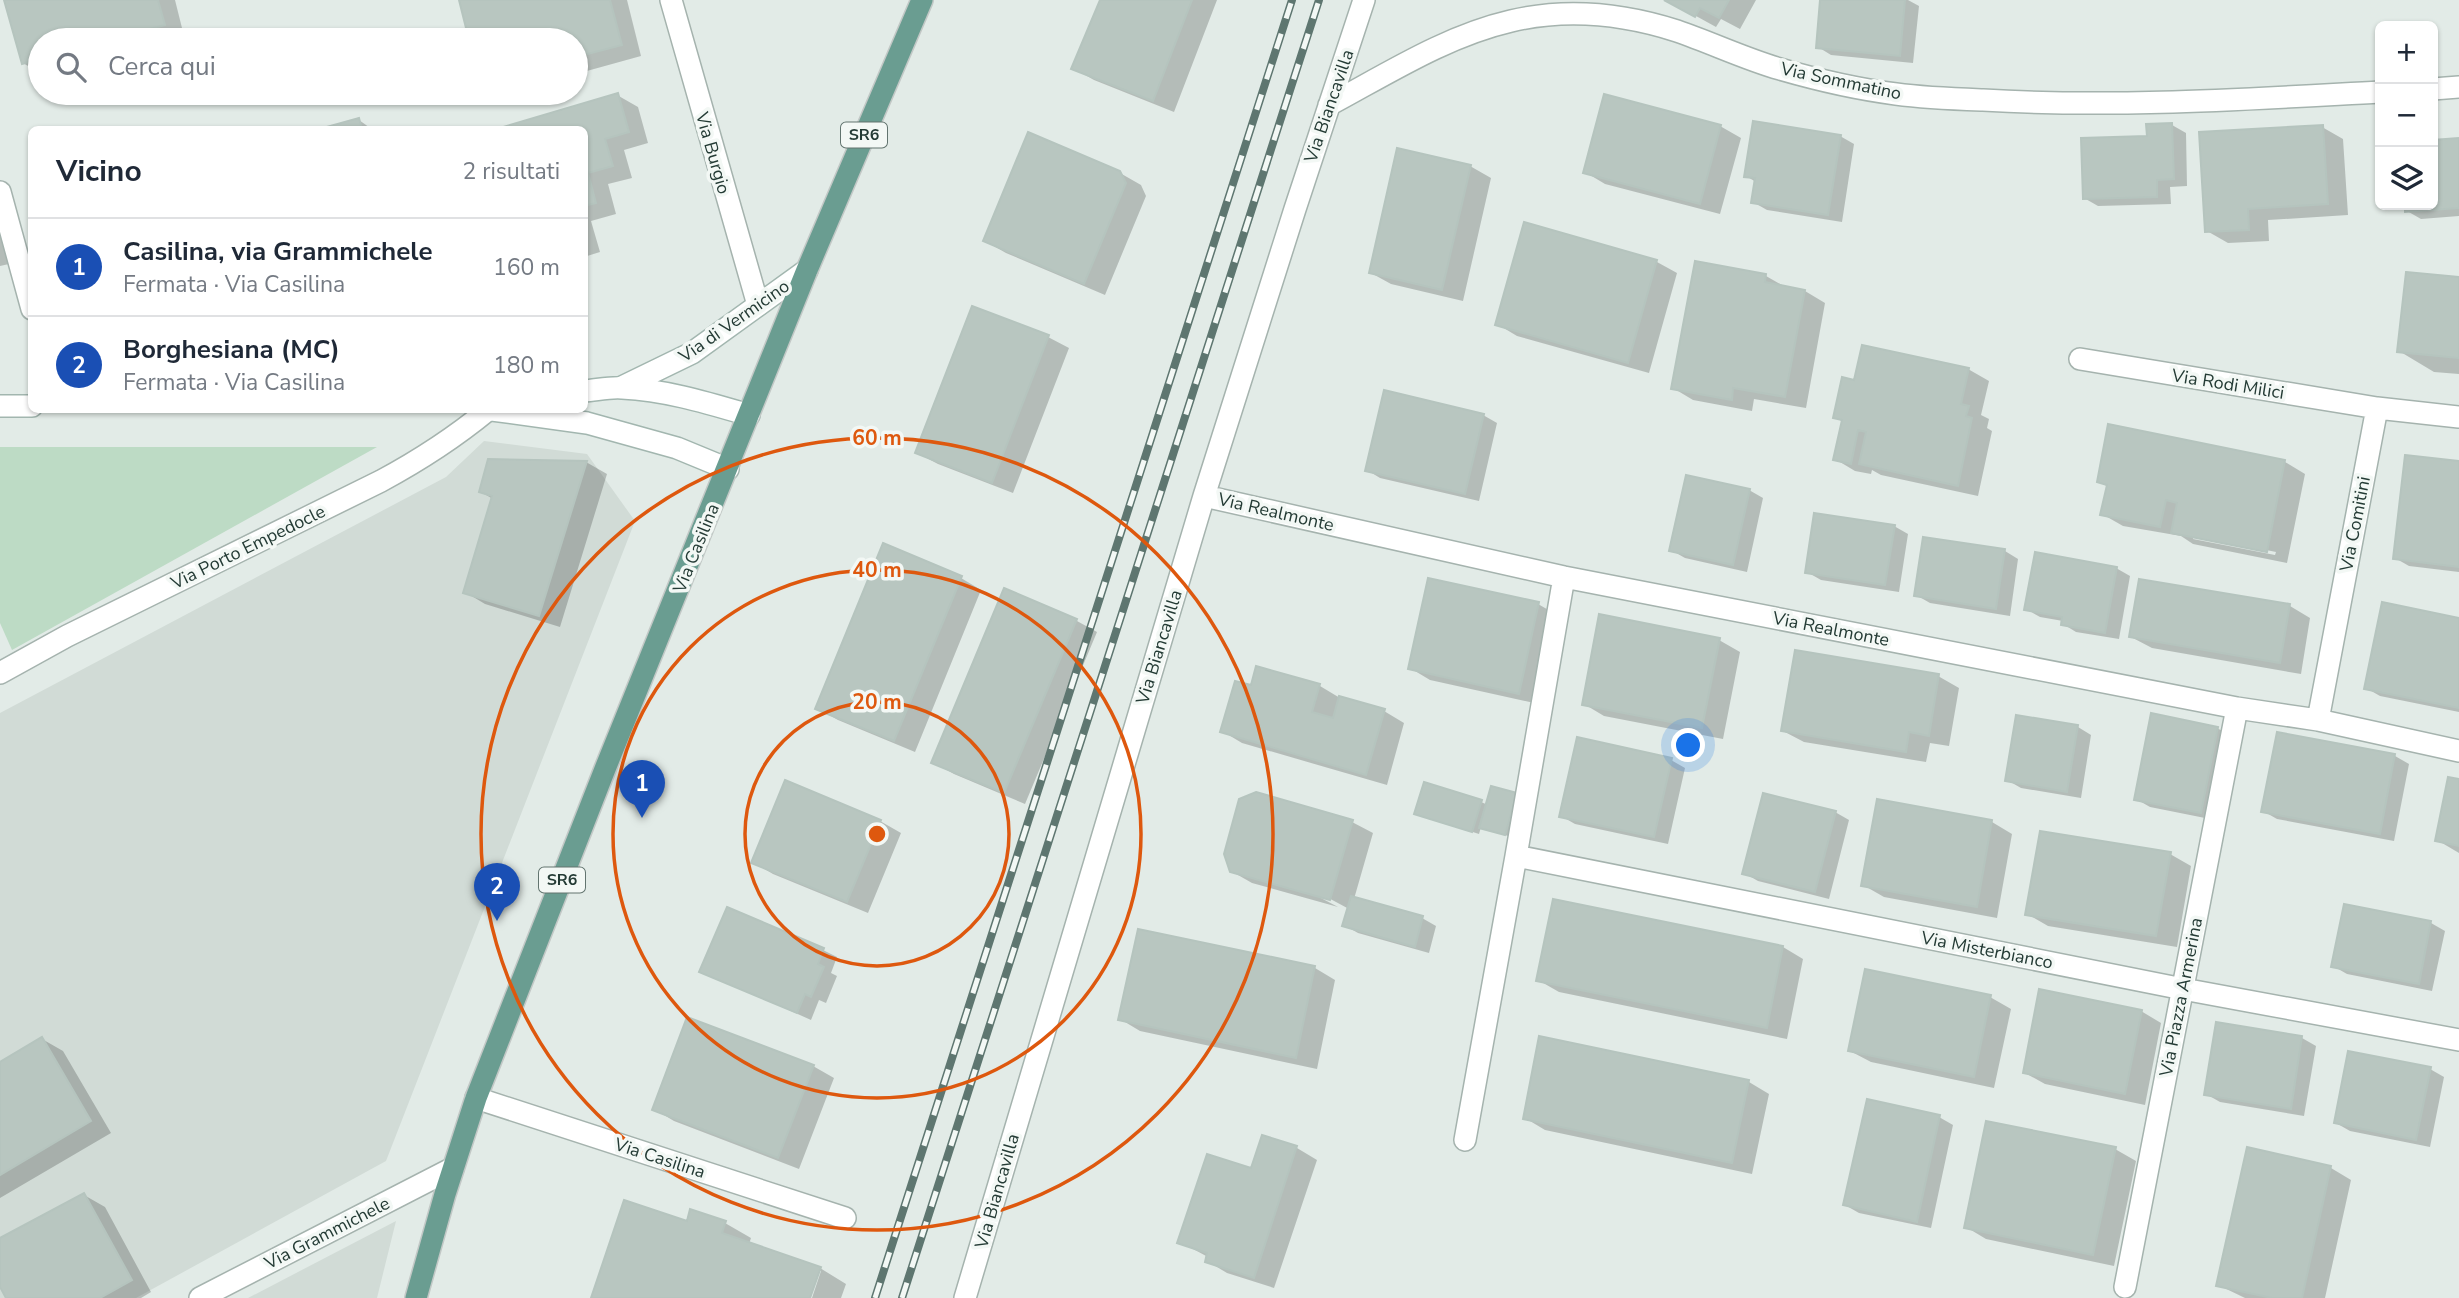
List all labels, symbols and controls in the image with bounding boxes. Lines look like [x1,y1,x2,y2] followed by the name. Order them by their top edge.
[2375,21,2438,210] map controls
[2375,21,2438,84] button: +
[28,28,588,105] search box
[1298,46,1360,167] street label: Via Biancavilla
[52,48,90,86] icon: search
[108,49,216,84] text: Cerca qui
[1777,56,1904,106] street label: Via Sommatino
[2375,84,2438,147] button: −
[690,108,736,197] street label: Via Burgio
[841,122,887,148] road number: SR6
[2375,147,2438,210] button: layers
[56,151,142,192] text: Vicino
[463,156,560,187] text: 2 risultati
[123,234,433,269] text: Casilina, via Grammichele
[72,252,86,283] text: 1
[493,252,560,283] text: 160 m
[123,269,345,300] text: Fermata · Via Casilina
[673,274,794,369] street label: Via di Vermicino
[123,332,340,367] text: Borghesiana (MC)
[72,350,86,381] text: 2
[493,350,560,381] text: 180 m
[2169,363,2286,405] street label: Via Rodi Milici
[123,367,345,398] text: Fermata · Via Casilina
[852,424,902,452] text: 60 m
[2334,474,2376,575] street label: Via Comitini
[1215,487,1336,537] street label: Via Realmonte
[166,499,329,595] street label: Via Porto Empedocle
[667,500,725,597] street label: Via Casilina
[852,556,902,584] text: 40 m
[1130,587,1188,708] street label: Via Biancavilla
[1770,606,1891,652] street label: Via Realmonte
[852,688,902,716] text: 20 m
[1671,728,1705,762] your location
[619,760,665,818] pin: 1
[865,822,889,846] centre of rings
[474,863,520,921] pin: 2
[539,867,585,892] road number: SR6
[2154,915,2208,1080] street label: Via Piazza Armerina
[1918,925,2055,975] street label: Via Misterbianco
[969,1131,1025,1252] street label: Via Biancavilla
[611,1132,709,1184] street label: Via Casilina
[259,1191,394,1275] street label: Via Grammichele

